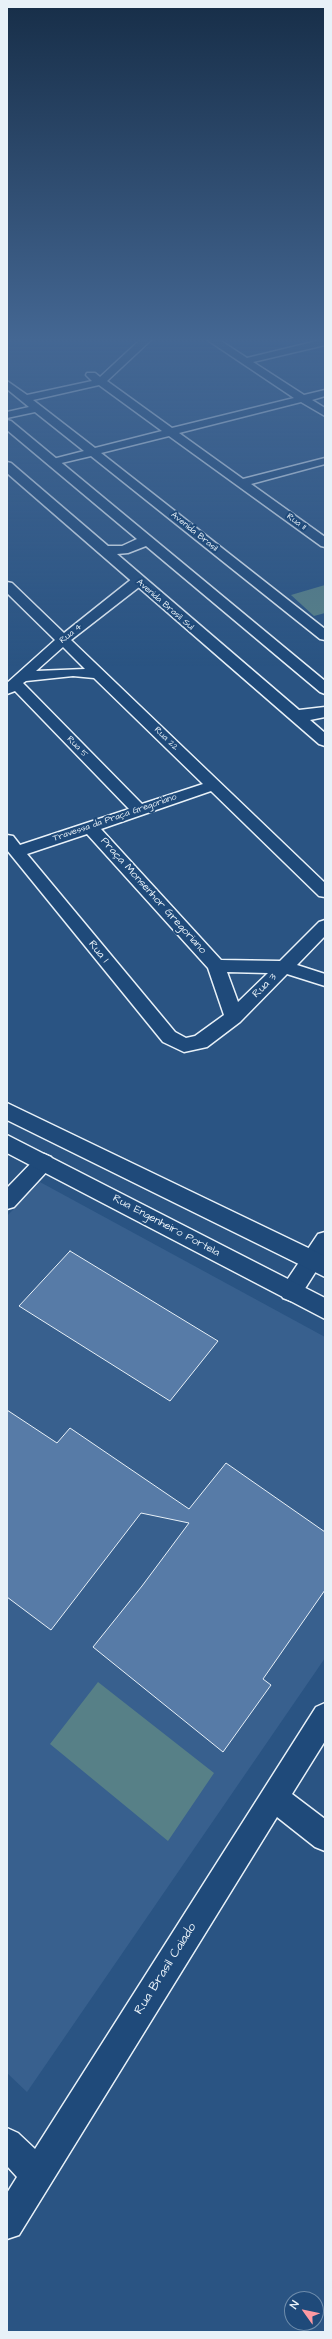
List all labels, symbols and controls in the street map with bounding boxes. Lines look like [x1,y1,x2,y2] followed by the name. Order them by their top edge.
[168,510,220,554] street label: Avenida Brasil
[284,511,308,533] street label: Rua 11
[134,577,196,633] street label: Avenida Brasil Sul
[58,622,84,646] street label: Rua 4
[152,725,180,753] street label: Rua 22
[64,734,90,760] street label: Rua 5
[52,792,178,844] street label: Travessa da Praça Gregoriano
[97,835,209,957] street label: Praça Monsenhor Gregoriano
[85,938,111,966] street label: Rua 1
[250,971,280,1001] street label: Rua 3
[110,1192,222,1260] street label: Rua Engenheiro Portela
[132,1920,200,2018] street label: Rua Brasil Caiado
[284,2291,324,2331] north arrow
[286,2298,303,2312] text: N

